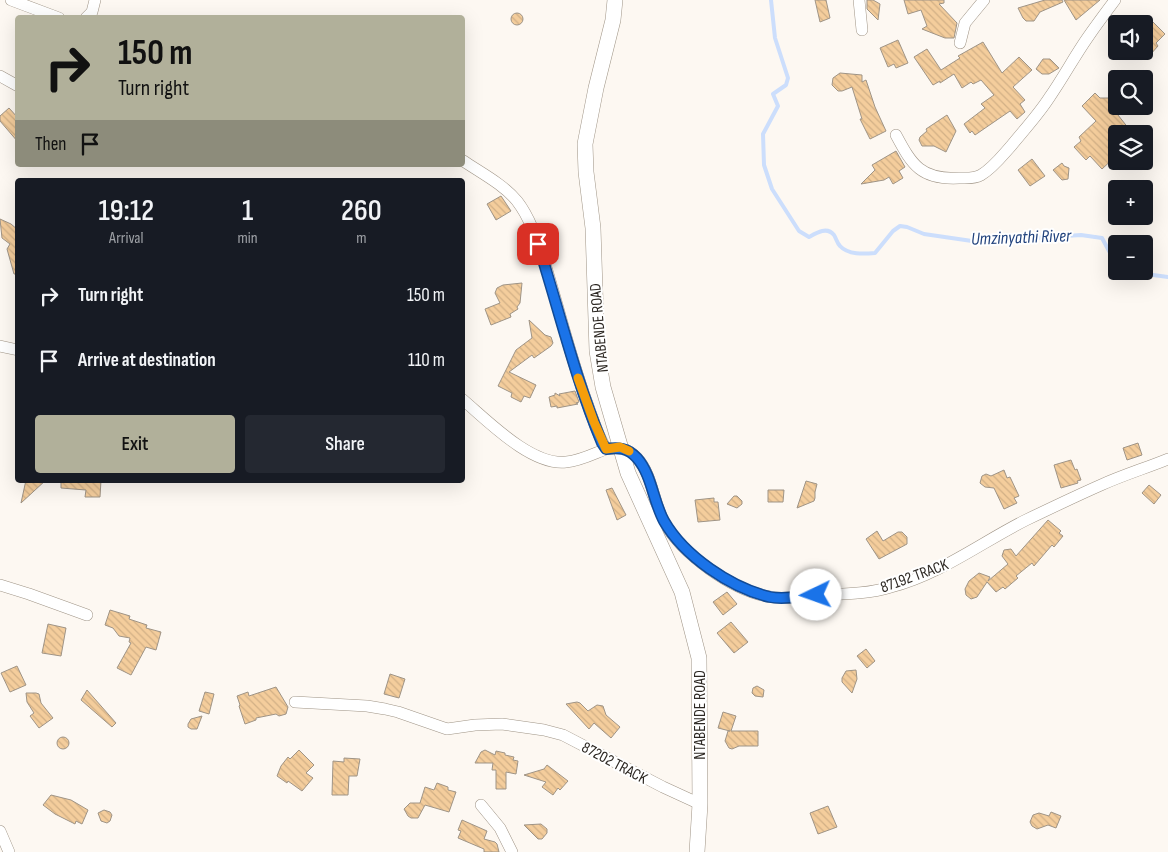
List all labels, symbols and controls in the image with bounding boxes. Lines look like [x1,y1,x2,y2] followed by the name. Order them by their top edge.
[1108,15,1153,280] map controls
[1108,15,1153,60] button: sound
[118,32,192,75] text: 150 m
[35,35,100,100] icon: right
[1108,70,1153,115] button: search
[118,75,189,102] text: Turn right
[1108,125,1153,170] button: layers
[76,130,104,158] icon: arrive
[35,133,66,156] text: Then
[1108,180,1153,225] button: +
[98,193,154,229] text: 19:12
[242,193,253,229] text: 1
[341,193,382,229] text: 260
[517,223,559,265] pin
[971,225,1072,250] water label: Umzinyathi River
[109,229,143,248] text: Arrival
[238,229,258,248] text: min
[356,229,366,248] text: m
[524,230,552,258] icon: arrive
[1108,235,1153,280] button: −
[35,282,63,310] icon: right
[586,282,613,373] street label: NTABENDE ROAD
[78,284,143,307] text: Turn right
[407,284,445,307] text: 150 m
[35,347,63,375] icon: arrive
[78,349,216,372] text: Arrive at destination
[408,349,445,372] text: 110 m
[35,415,235,473] button: Exit
[245,415,445,473] button: Share
[878,555,952,597] street label: 87192 TRACK
[789,568,841,620] position arrow
[691,670,710,760] street label: NTABENDE ROAD
[578,738,651,789] street label: 87202 TRACK

